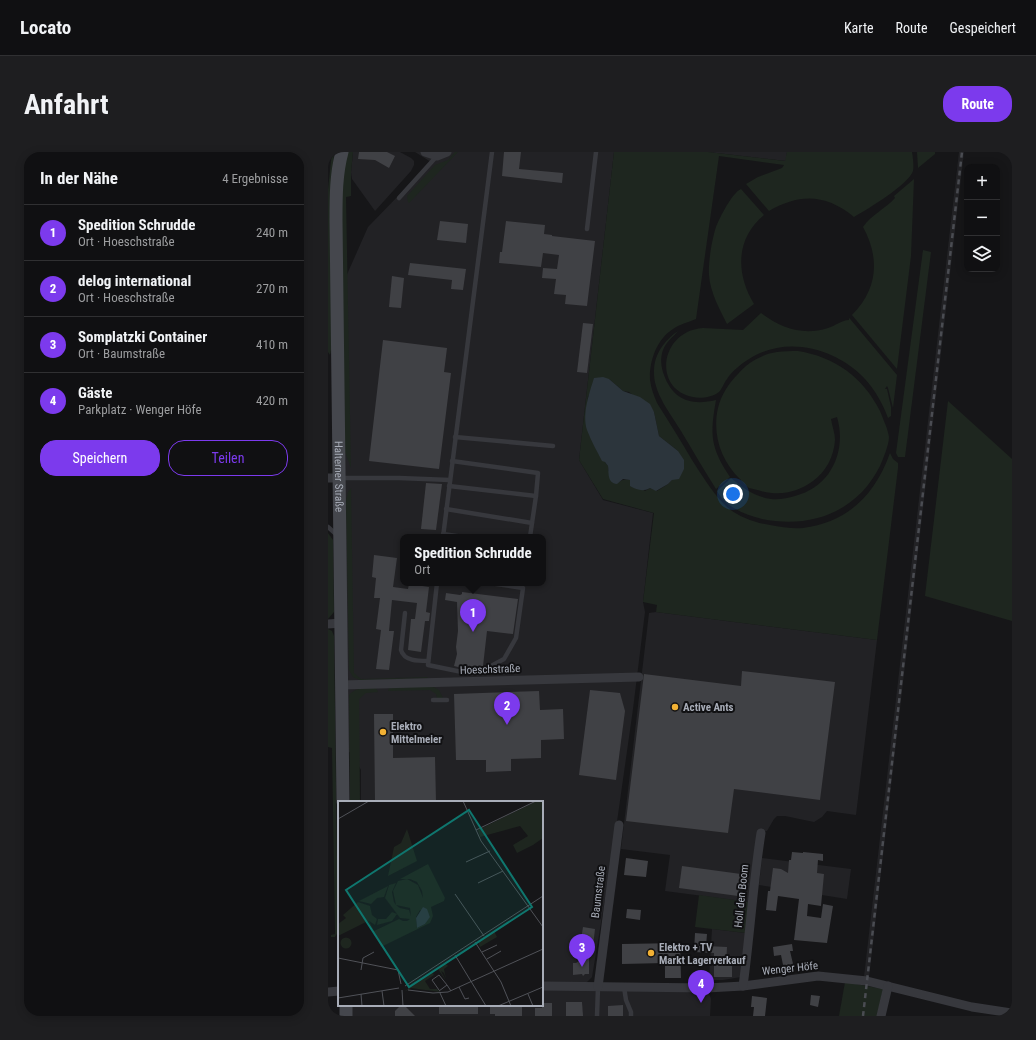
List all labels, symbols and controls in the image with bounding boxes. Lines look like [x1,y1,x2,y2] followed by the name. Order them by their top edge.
[20,16,71,39] text: Locato
[844,20,874,36] text: Karte
[896,20,928,36] text: Route
[950,20,1016,36] text: Gespeichert
[943,86,1012,122] button: Route
[24,88,109,121] text: Anfahrt
[964,164,1000,272] map controls
[964,164,1000,200] button: +
[40,168,118,188] text: In der Nähe
[222,171,288,186] text: 4 Ergebnisse
[964,200,1000,236] button: −
[78,216,195,234] text: Spedition Schrudde
[50,225,56,240] text: 1
[256,225,288,240] text: 240 m
[78,234,175,249] text: Ort · Hoeschstraße
[964,236,1000,272] button: layers
[78,272,191,290] text: delog international
[50,281,56,296] text: 2
[256,281,288,296] text: 270 m
[78,290,175,305] text: Ort · Hoeschstraße
[78,328,207,346] text: Somplatzki Container
[50,337,56,352] text: 3
[256,337,288,352] text: 410 m
[78,346,165,361] text: Ort · Baumstraße
[78,384,112,402] text: Gäste
[50,393,56,408] text: 4
[256,393,288,408] text: 420 m
[78,402,202,417] text: Parkplatz · Wenger Höfe
[40,440,160,476] button: Speichern
[168,440,288,476] button: Teilen
[332,441,346,512] street label: Halterner Straße
[723,484,743,504] your location
[400,534,546,586] popup
[414,544,532,562] text: Spedition Schrudde
[414,562,430,577] text: Ort
[460,599,486,632] pin: 1
[460,662,520,677] street label: Hoeschstraße
[494,692,520,725] pin: 2
[683,701,734,714] place label: Active Ants
[670,702,680,712] marker: Active Ants
[391,720,442,746] place label: Elektro Mittelmeier
[378,727,388,737] marker: Elektro Mittelmeier
[338,801,543,1006] inset map
[732,864,751,928] street label: Holl den Boom
[589,865,608,919] street label: Baumstraße
[569,934,595,967] pin: 3
[659,941,746,967] place label: Elektro + TV Markt Lagerverkauf
[646,948,656,958] marker: Elektro + TV Markt Lagerverkauf
[762,959,819,978] street label: Wenger Höfe
[688,970,714,1003] pin: 4

